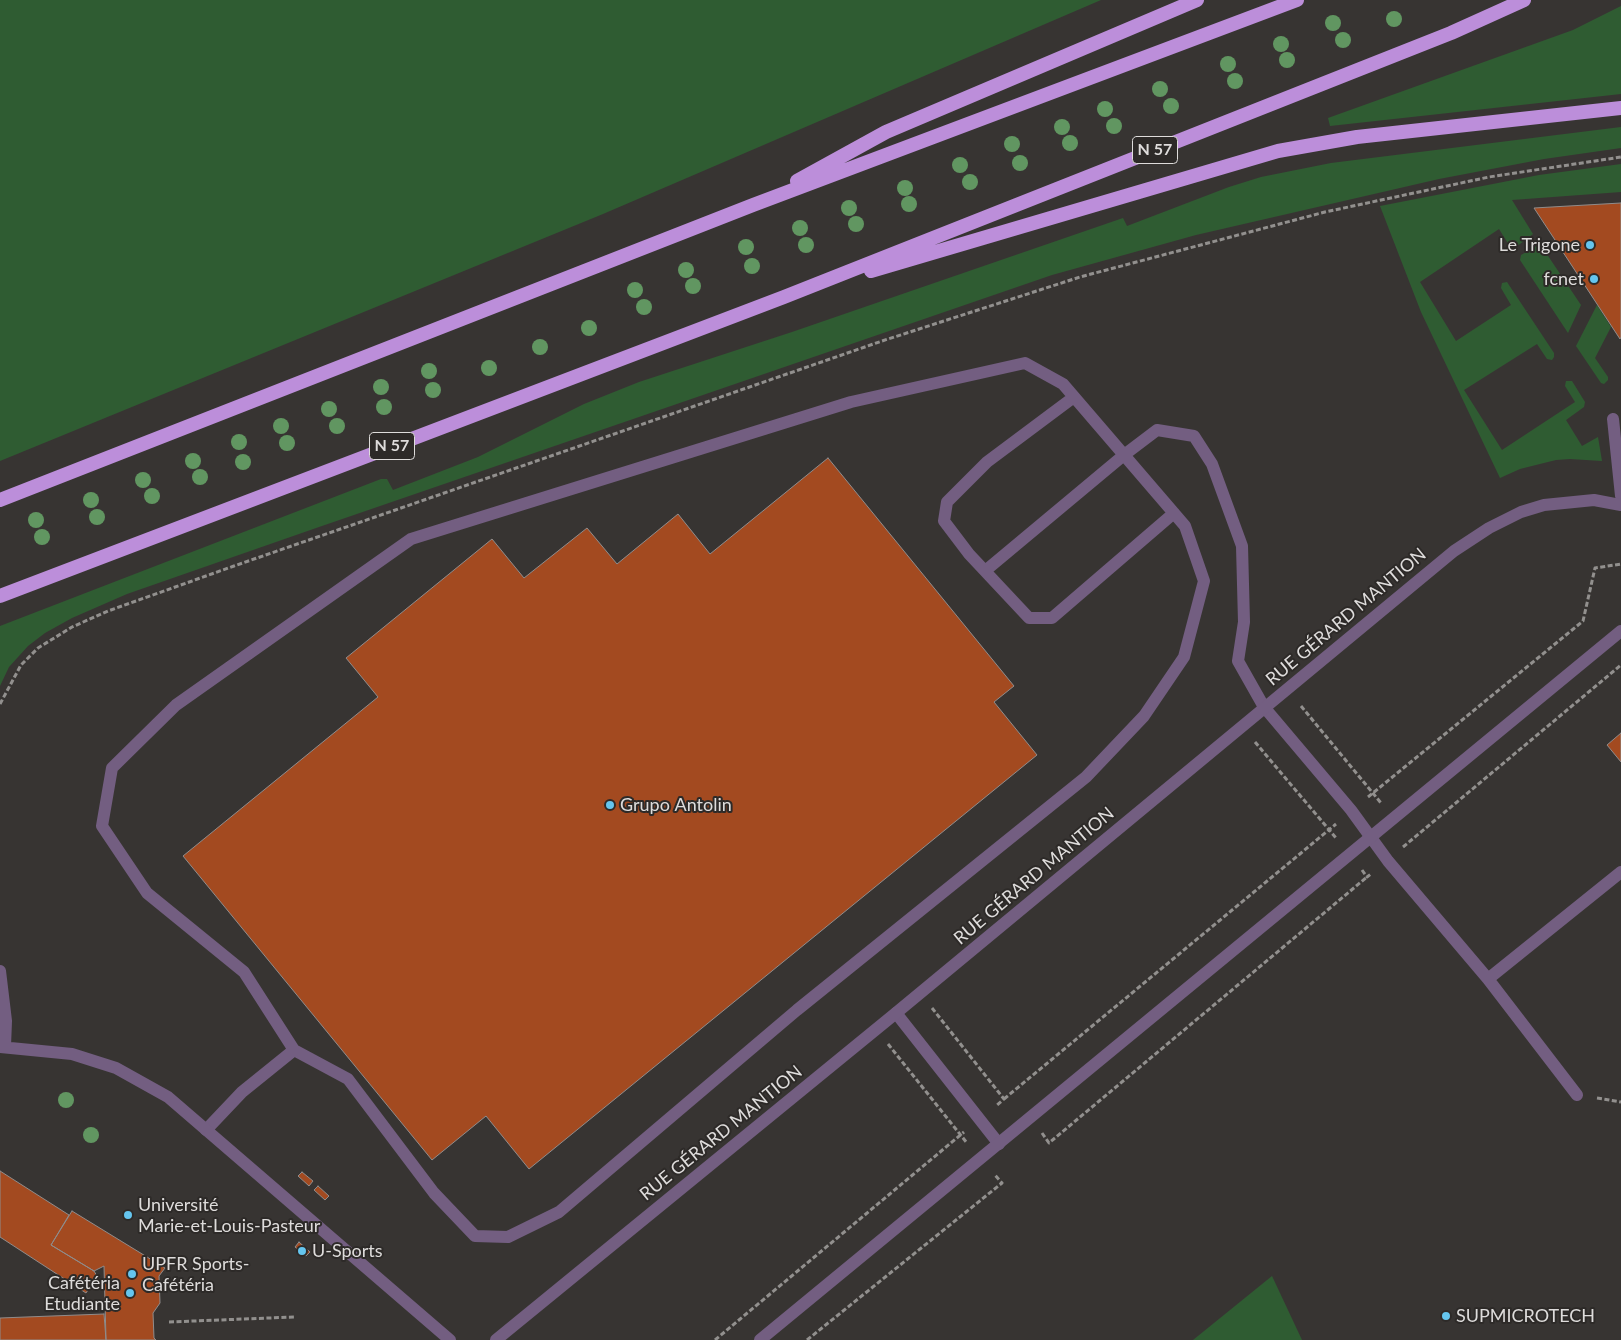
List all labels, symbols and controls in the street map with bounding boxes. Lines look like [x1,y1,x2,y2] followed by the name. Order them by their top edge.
[1132,136,1178,164] road number: N 57
[1499,234,1580,256] place label: Le Trigone
[1584,239,1596,251] marker: Le Trigone
[1543,268,1584,290] place label: fcnet
[1588,273,1600,285] marker: fcnet
[370,432,414,460] road number: N 57
[1261,544,1431,690] street label: RUE GÉRARD MANTION
[620,794,732,816] place label: Grupo Antolin
[604,799,616,811] marker: Grupo Antolin
[949,803,1119,949] street label: RUE GÉRARD MANTION
[636,1061,806,1205] street label: RUE GÉRARD MANTION
[138,1194,320,1236] place label: Université Marie-et-Louis-Pasteur
[122,1209,134,1221] marker: Université Marie-et-Louis-Pasteur
[312,1240,383,1262] place label: U-Sports
[296,1245,308,1257] marker: U-Sports
[142,1253,249,1296] place label: UPFR Sports- Cafétéria
[126,1268,138,1280] marker: UPFR Sports- Cafétéria
[44,1272,120,1315] place label: Cafétéria Etudiante
[124,1287,136,1299] marker: Cafétéria Etudiante
[1456,1305,1595,1327] place label: SUPMICROTECH
[1440,1310,1452,1322] marker: SUPMICROTECH

